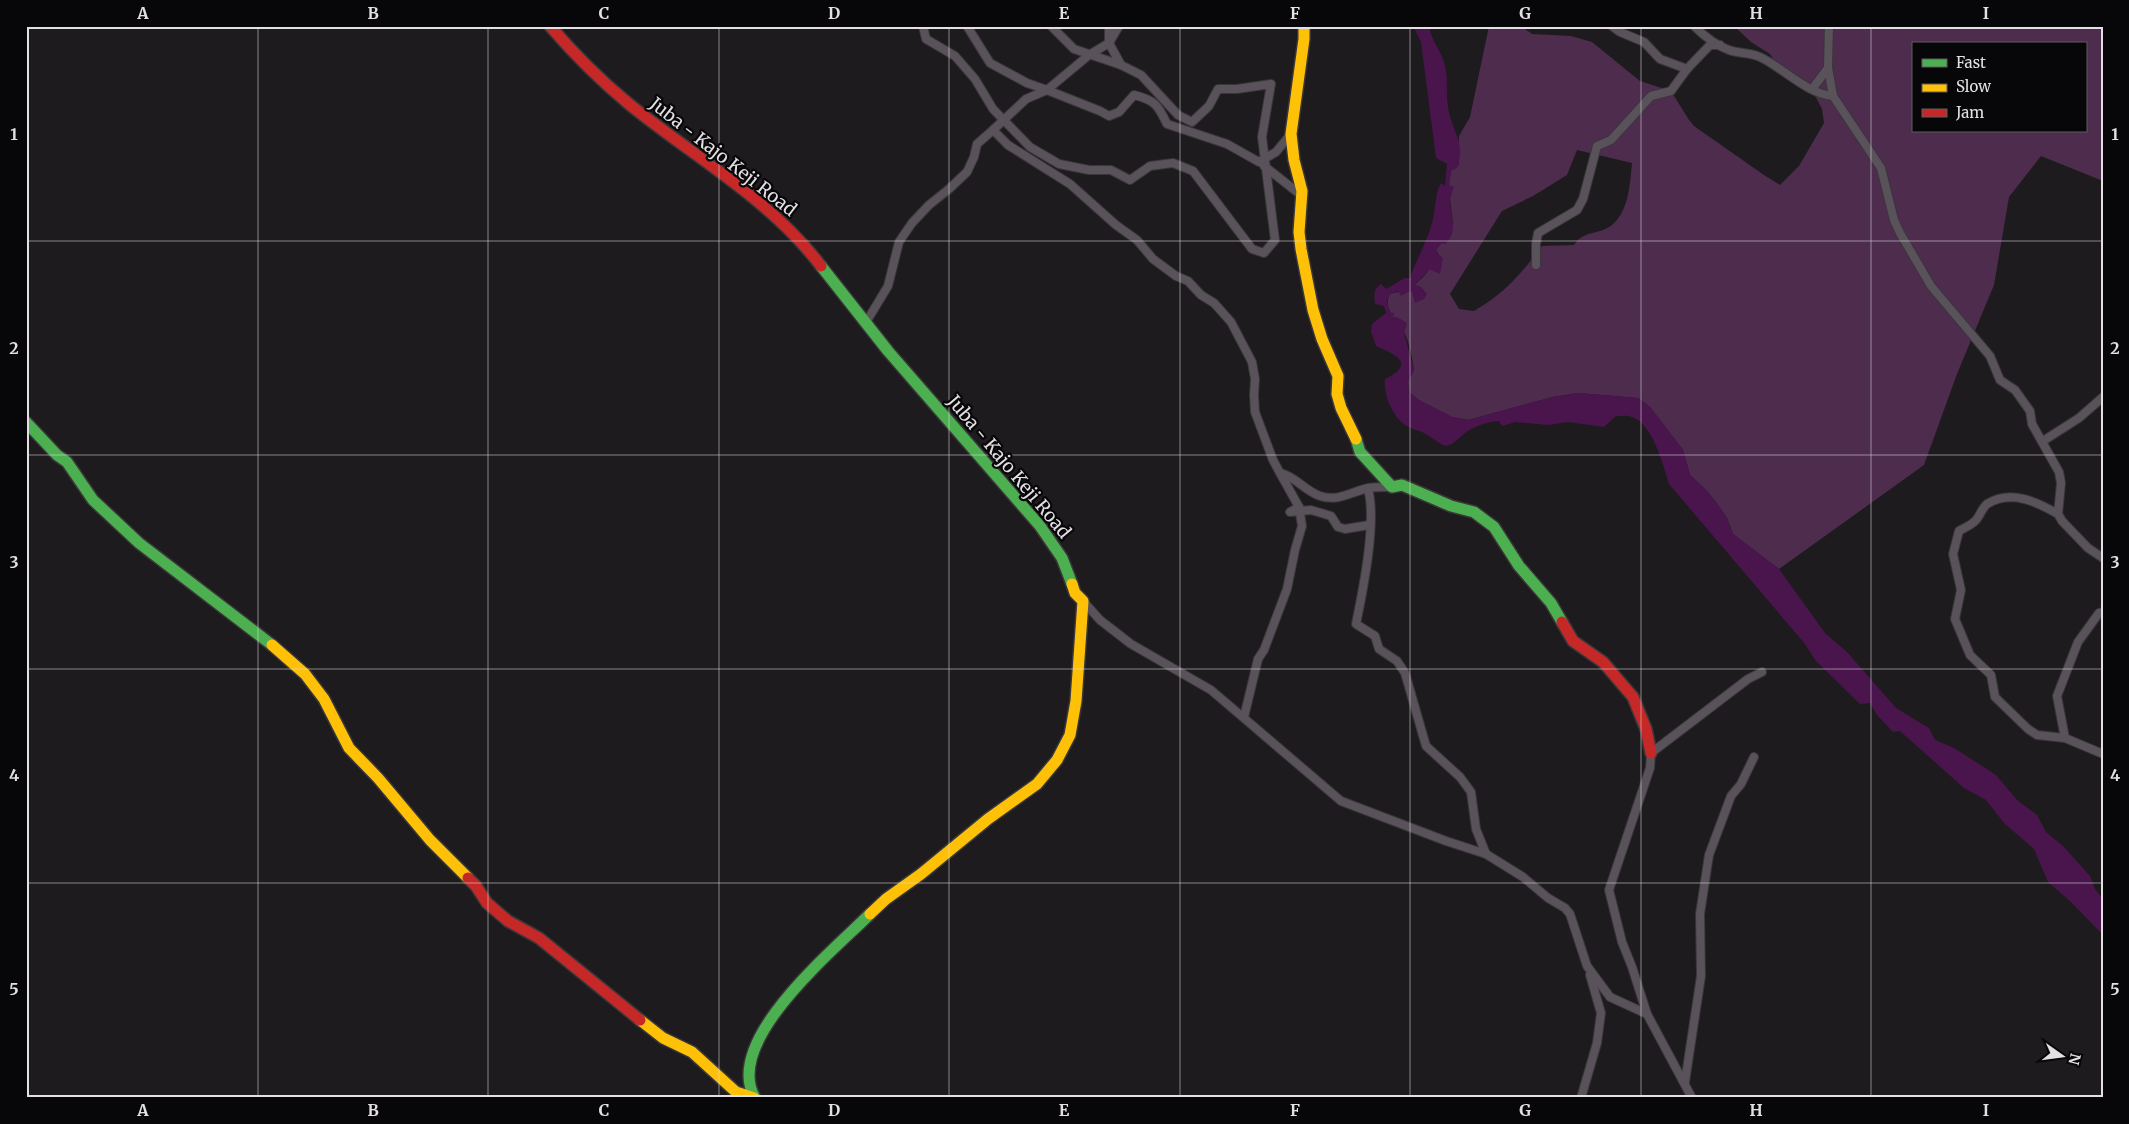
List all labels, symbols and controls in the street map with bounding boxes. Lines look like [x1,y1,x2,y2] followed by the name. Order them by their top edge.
[136,3,149,23] text: A
[367,3,379,23] text: B
[599,3,609,23] text: C
[828,3,840,23] text: D
[1059,3,1070,23] text: E
[1290,3,1300,23] text: F
[1519,3,1531,23] text: G
[1749,3,1763,23] text: H
[1983,3,1989,23] text: I
[1912,42,2086,132] legend
[1956,53,1986,72] text: Fast
[1956,77,1991,96] text: Slow
[644,91,801,221] street label: Juba - Kajo Keji Road
[1955,103,1984,122] text: Jam
[10,124,18,144] text: 1
[2111,124,2119,144] text: 1
[9,338,19,358] text: 2
[2110,338,2120,358] text: 2
[942,390,1076,543] street label: Juba - Kajo Keji Road
[9,552,19,572] text: 3
[2110,552,2120,572] text: 3
[9,765,19,785] text: 4
[2110,765,2120,785] text: 4
[9,979,19,999] text: 5
[2110,979,2120,999] text: 5
[2036,1032,2086,1082] north arrow
[2065,1052,2085,1067] text: N
[136,1100,149,1120] text: A
[367,1100,379,1120] text: B
[599,1100,609,1120] text: C
[828,1100,840,1120] text: D
[1059,1100,1070,1120] text: E
[1290,1100,1300,1120] text: F
[1519,1100,1531,1120] text: G
[1749,1100,1763,1120] text: H
[1983,1100,1989,1120] text: I

